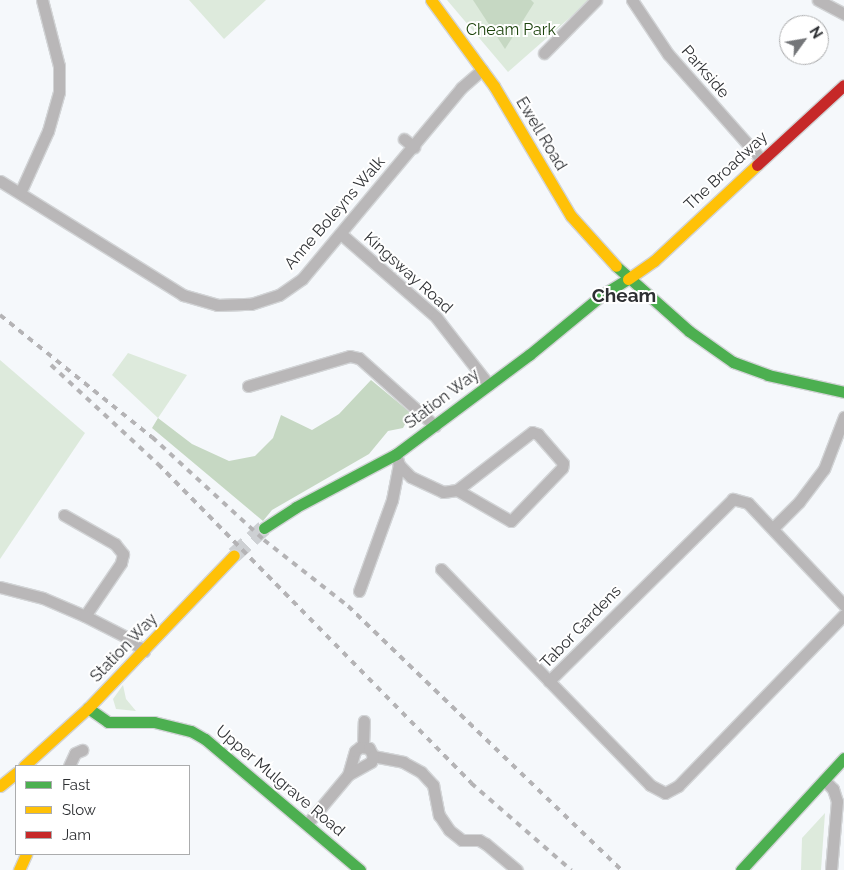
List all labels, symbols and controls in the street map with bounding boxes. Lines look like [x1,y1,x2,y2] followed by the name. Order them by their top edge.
[779,15,829,65] north arrow
[466,20,556,40] park label: Cheam Park
[806,24,825,41] text: N
[677,42,733,102] street label: Parkside
[511,94,571,174] street label: Ewell Road
[680,128,772,214] street label: The Broadway
[281,152,389,274] street label: Anne Boleyns Walk
[360,228,456,318] street label: Kingsway Road
[592,285,656,307] district label: Cheam
[401,365,483,433] street label: Station Way
[537,582,625,672] street label: Tabor Gardens
[86,610,162,686] street label: Station Way
[211,721,349,841] street label: Upper Mulgrave Road
[15,765,190,855] legend
[62,776,90,794] text: Fast
[62,801,96,819] text: Slow
[62,826,91,844] text: Jam

